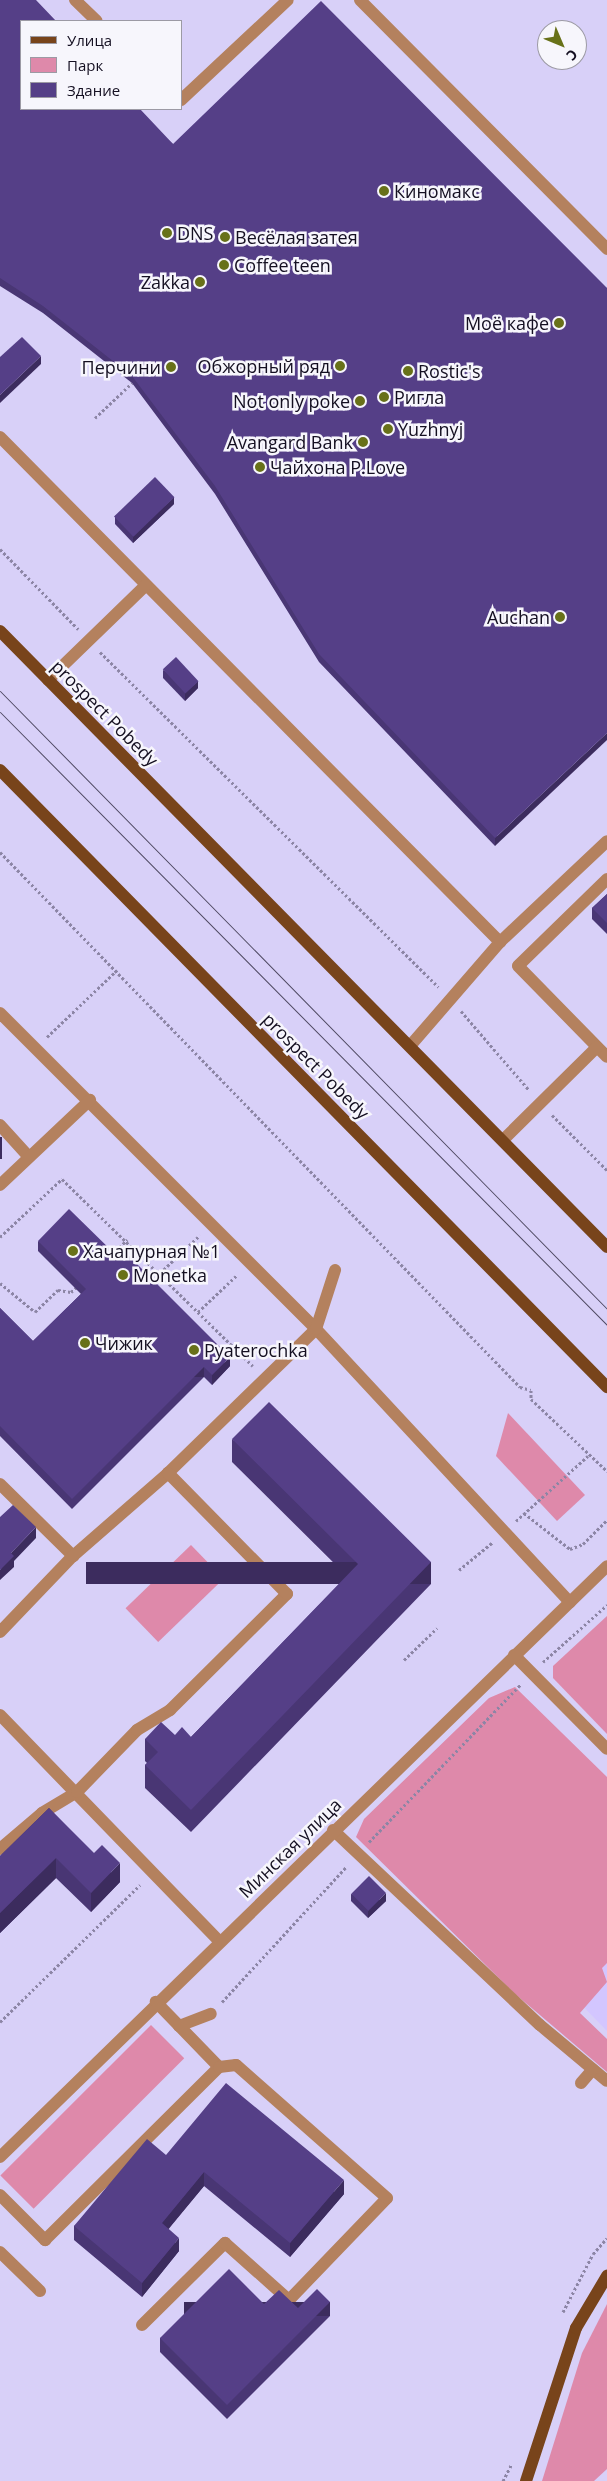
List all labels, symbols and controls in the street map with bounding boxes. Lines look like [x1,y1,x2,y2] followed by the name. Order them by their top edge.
[20,20,182,110] legend
[537,20,587,70] north arrow
[67,30,112,50] text: Улица
[562,45,582,65] text: С
[67,55,103,75] text: Парк
[67,80,120,100] text: Здание
[394,180,480,202] place label: Киномакс
[378,185,390,197] marker: Киномакс
[177,222,213,244] place label: DNS
[235,226,358,248] place label: Весёлая затея
[161,227,173,239] marker: DNS
[219,231,231,243] marker: Весёлая затея
[234,254,331,276] place label: Coffee teen
[218,259,230,271] marker: Coffee teen
[141,271,190,293] place label: Zakka
[194,276,206,288] marker: Zakka
[465,312,549,334] place label: Моё кафе
[553,317,565,329] marker: Моё кафе
[198,355,330,377] place label: Обжорный ряд
[82,356,161,378] place label: Перчини
[334,360,346,372] marker: Обжорный ряд
[418,360,481,382] place label: Rostic's
[165,361,177,373] marker: Перчини
[402,365,414,377] marker: Rostic's
[394,386,444,408] place label: Ригла
[233,390,350,412] place label: Not only poke
[378,391,390,403] marker: Ригла
[354,395,366,407] marker: Not only poke
[398,418,463,440] place label: Yuzhnyj
[382,423,394,435] marker: Yuzhnyj
[227,431,353,453] place label: Avangard Bank
[357,436,369,448] marker: Avangard Bank
[270,456,405,478] place label: Чайхона P.Love
[254,461,266,473] marker: Чайхона P.Love
[487,606,550,628] place label: Auchan
[554,611,566,623] marker: Auchan
[47,655,163,771] street label: prospect Pobedy
[258,1008,374,1124] street label: prospect Pobedy
[83,1240,220,1262] place label: Хачапурная №1
[67,1245,79,1257] marker: Хачапурная №1
[133,1264,207,1286] place label: Monetka
[117,1269,129,1281] marker: Monetka
[95,1332,153,1354] place label: Чижик
[79,1337,91,1349] marker: Чижик
[204,1339,308,1361] place label: Pyaterochka
[188,1344,200,1356] marker: Pyaterochka
[234,1794,346,1902] street label: Минская улица

